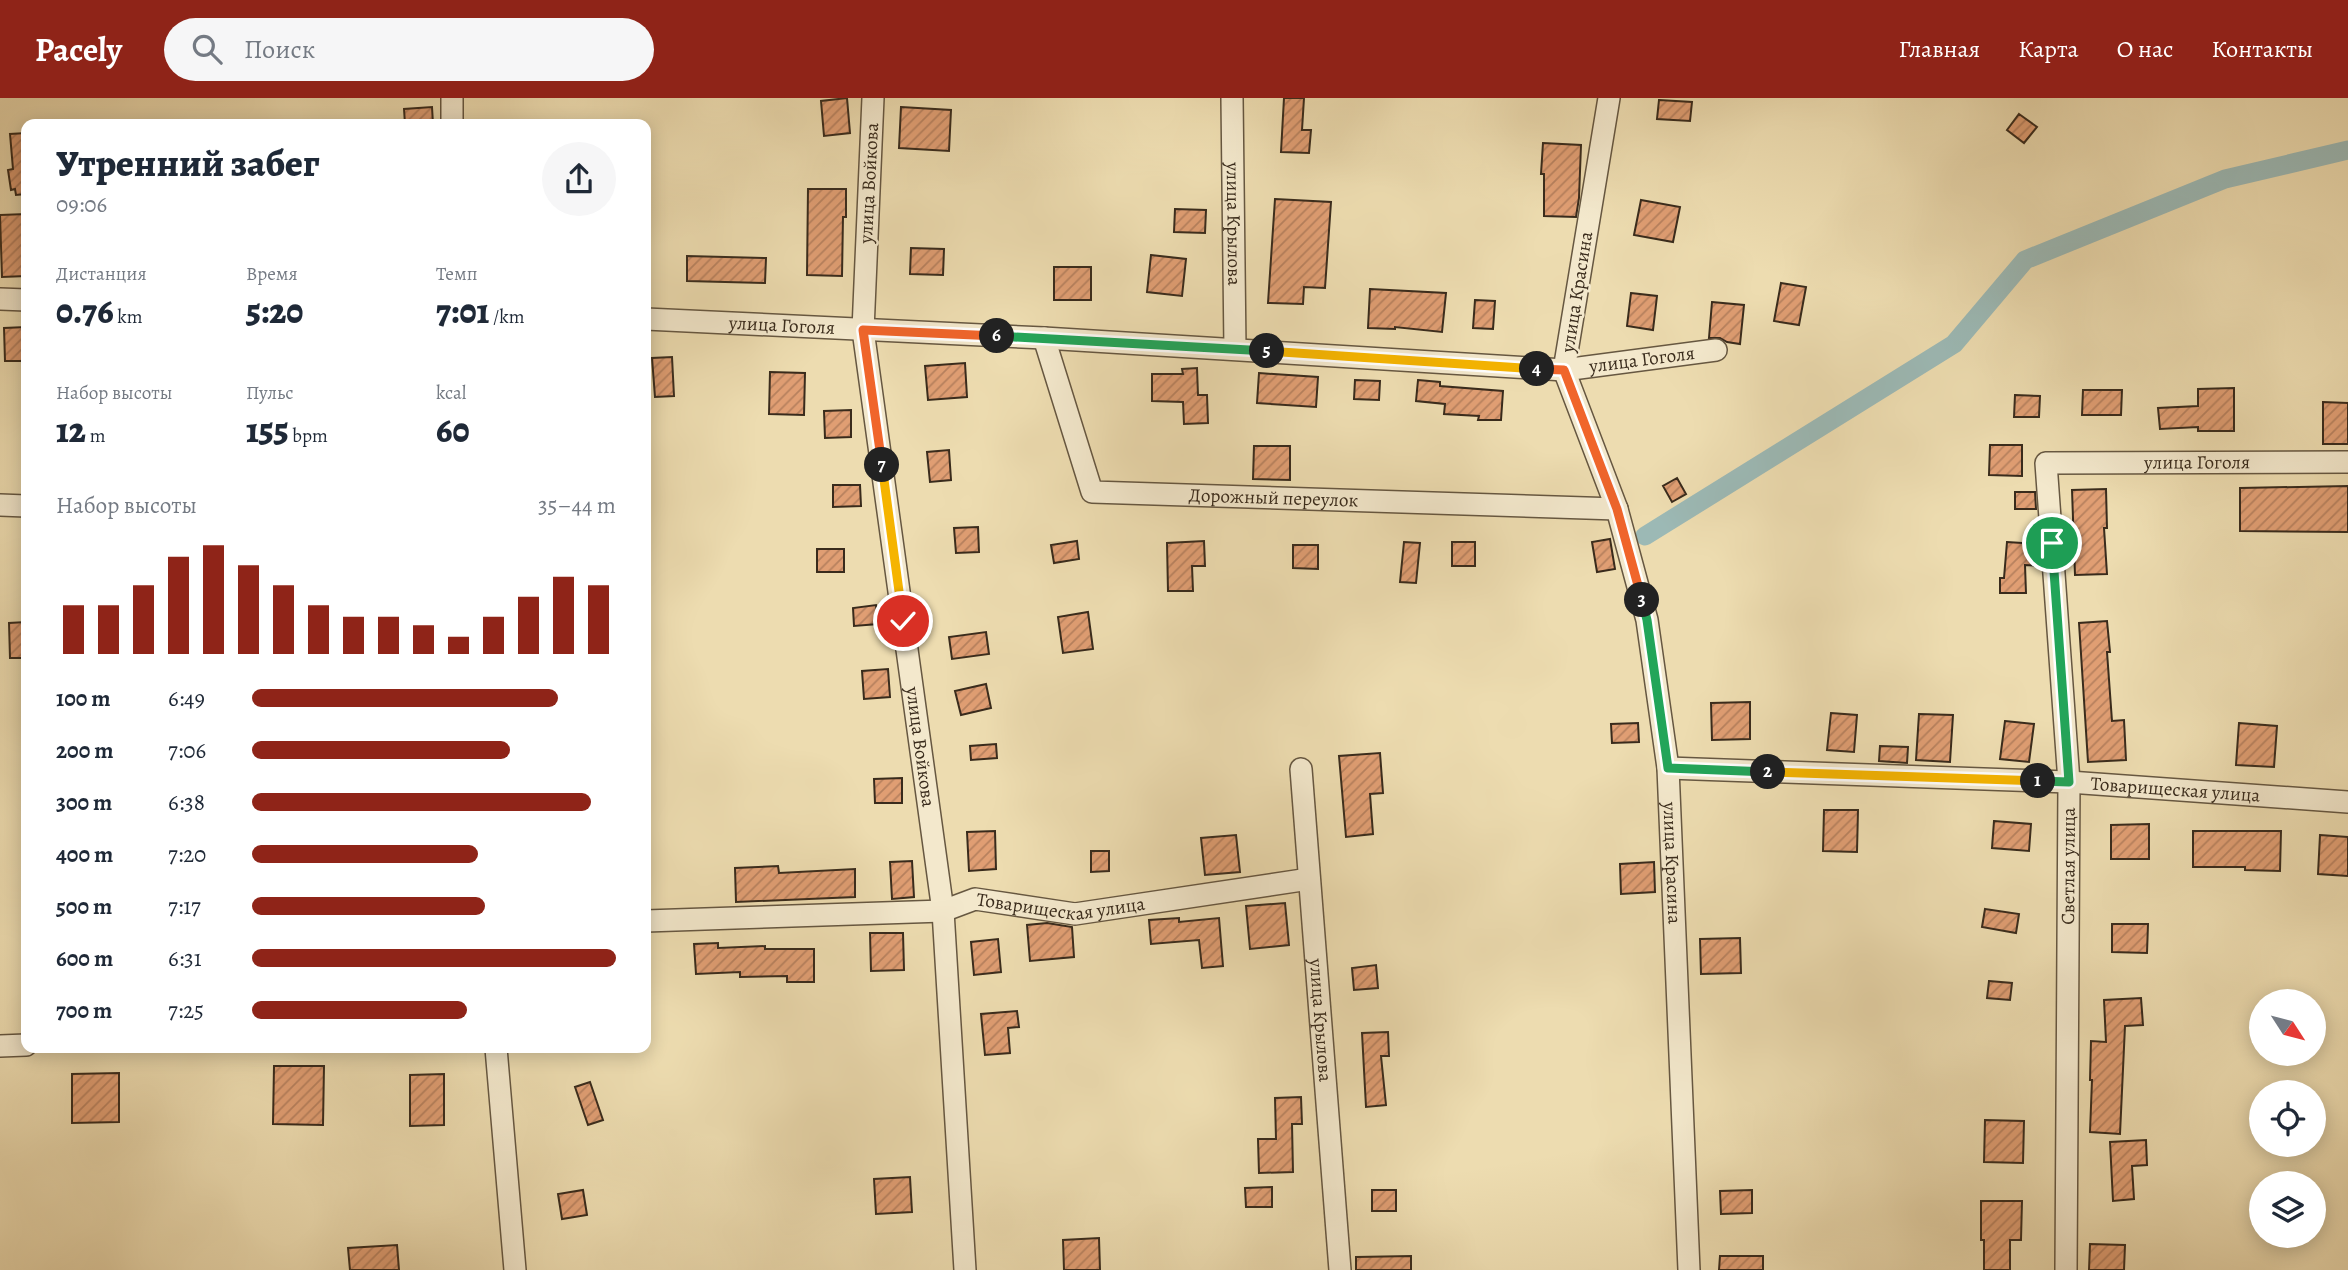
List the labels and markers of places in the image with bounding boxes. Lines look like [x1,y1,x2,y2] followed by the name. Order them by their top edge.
[979,318,1014,354] pin: 6
[1250,334,1284,368] pin: 5
[1520,352,1554,386] pin: 4
[864,448,900,482] pin: 7
[2022,513,2082,573] pin
[1624,582,1660,618] pin: 3
[873,591,933,651] pin
[1750,754,1786,790] pin: 2
[2021,764,2056,798] pin: 1

